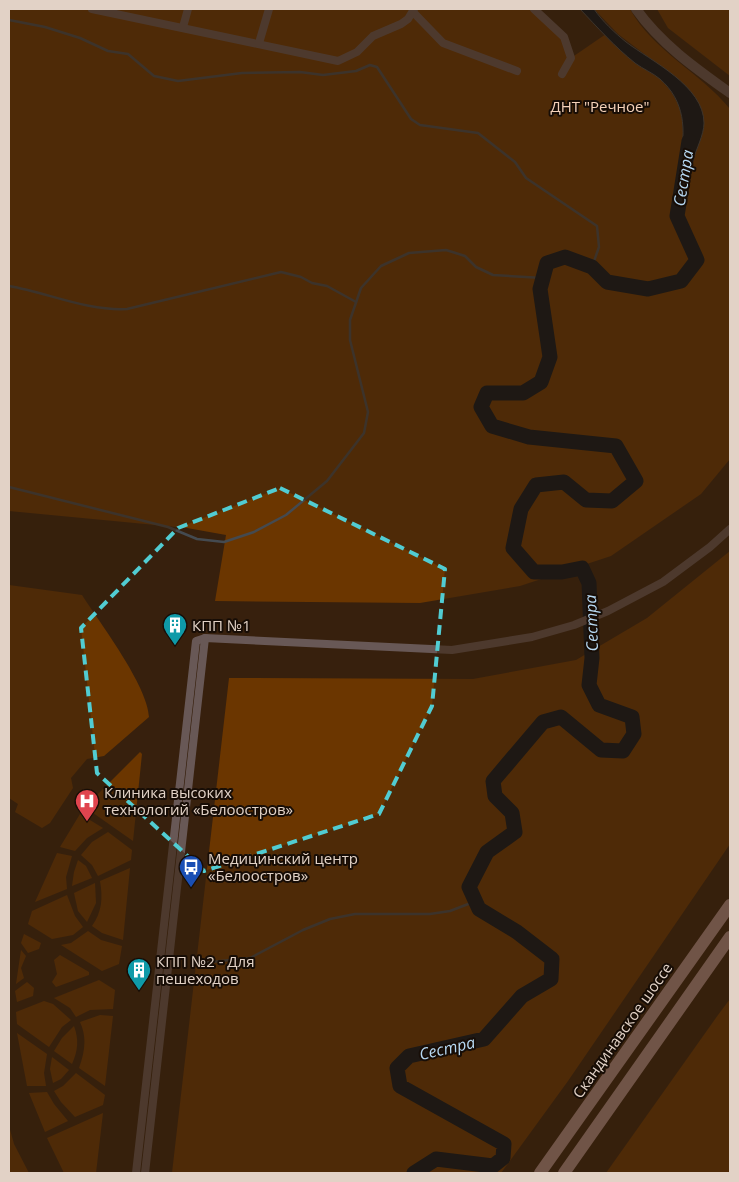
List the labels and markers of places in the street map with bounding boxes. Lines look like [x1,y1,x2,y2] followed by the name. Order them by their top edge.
[162,612,188,646] building icon: КПП №1
[192,615,251,635] place label: КПП №1
[104,782,293,819] place label: Клиника высоких технологий «Белоостров»
[74,788,100,822] hospital icon: Клиника высоких технологий «Белоостров»
[208,848,358,885] place label: Медицинский центр «Белоостров»
[178,854,204,888] bus stop icon: Медицинский центр «Белоостров»
[156,951,255,988] place label: КПП №2 - Для пешеходов
[126,957,152,991] building icon: КПП №2 - Для пешеходов

